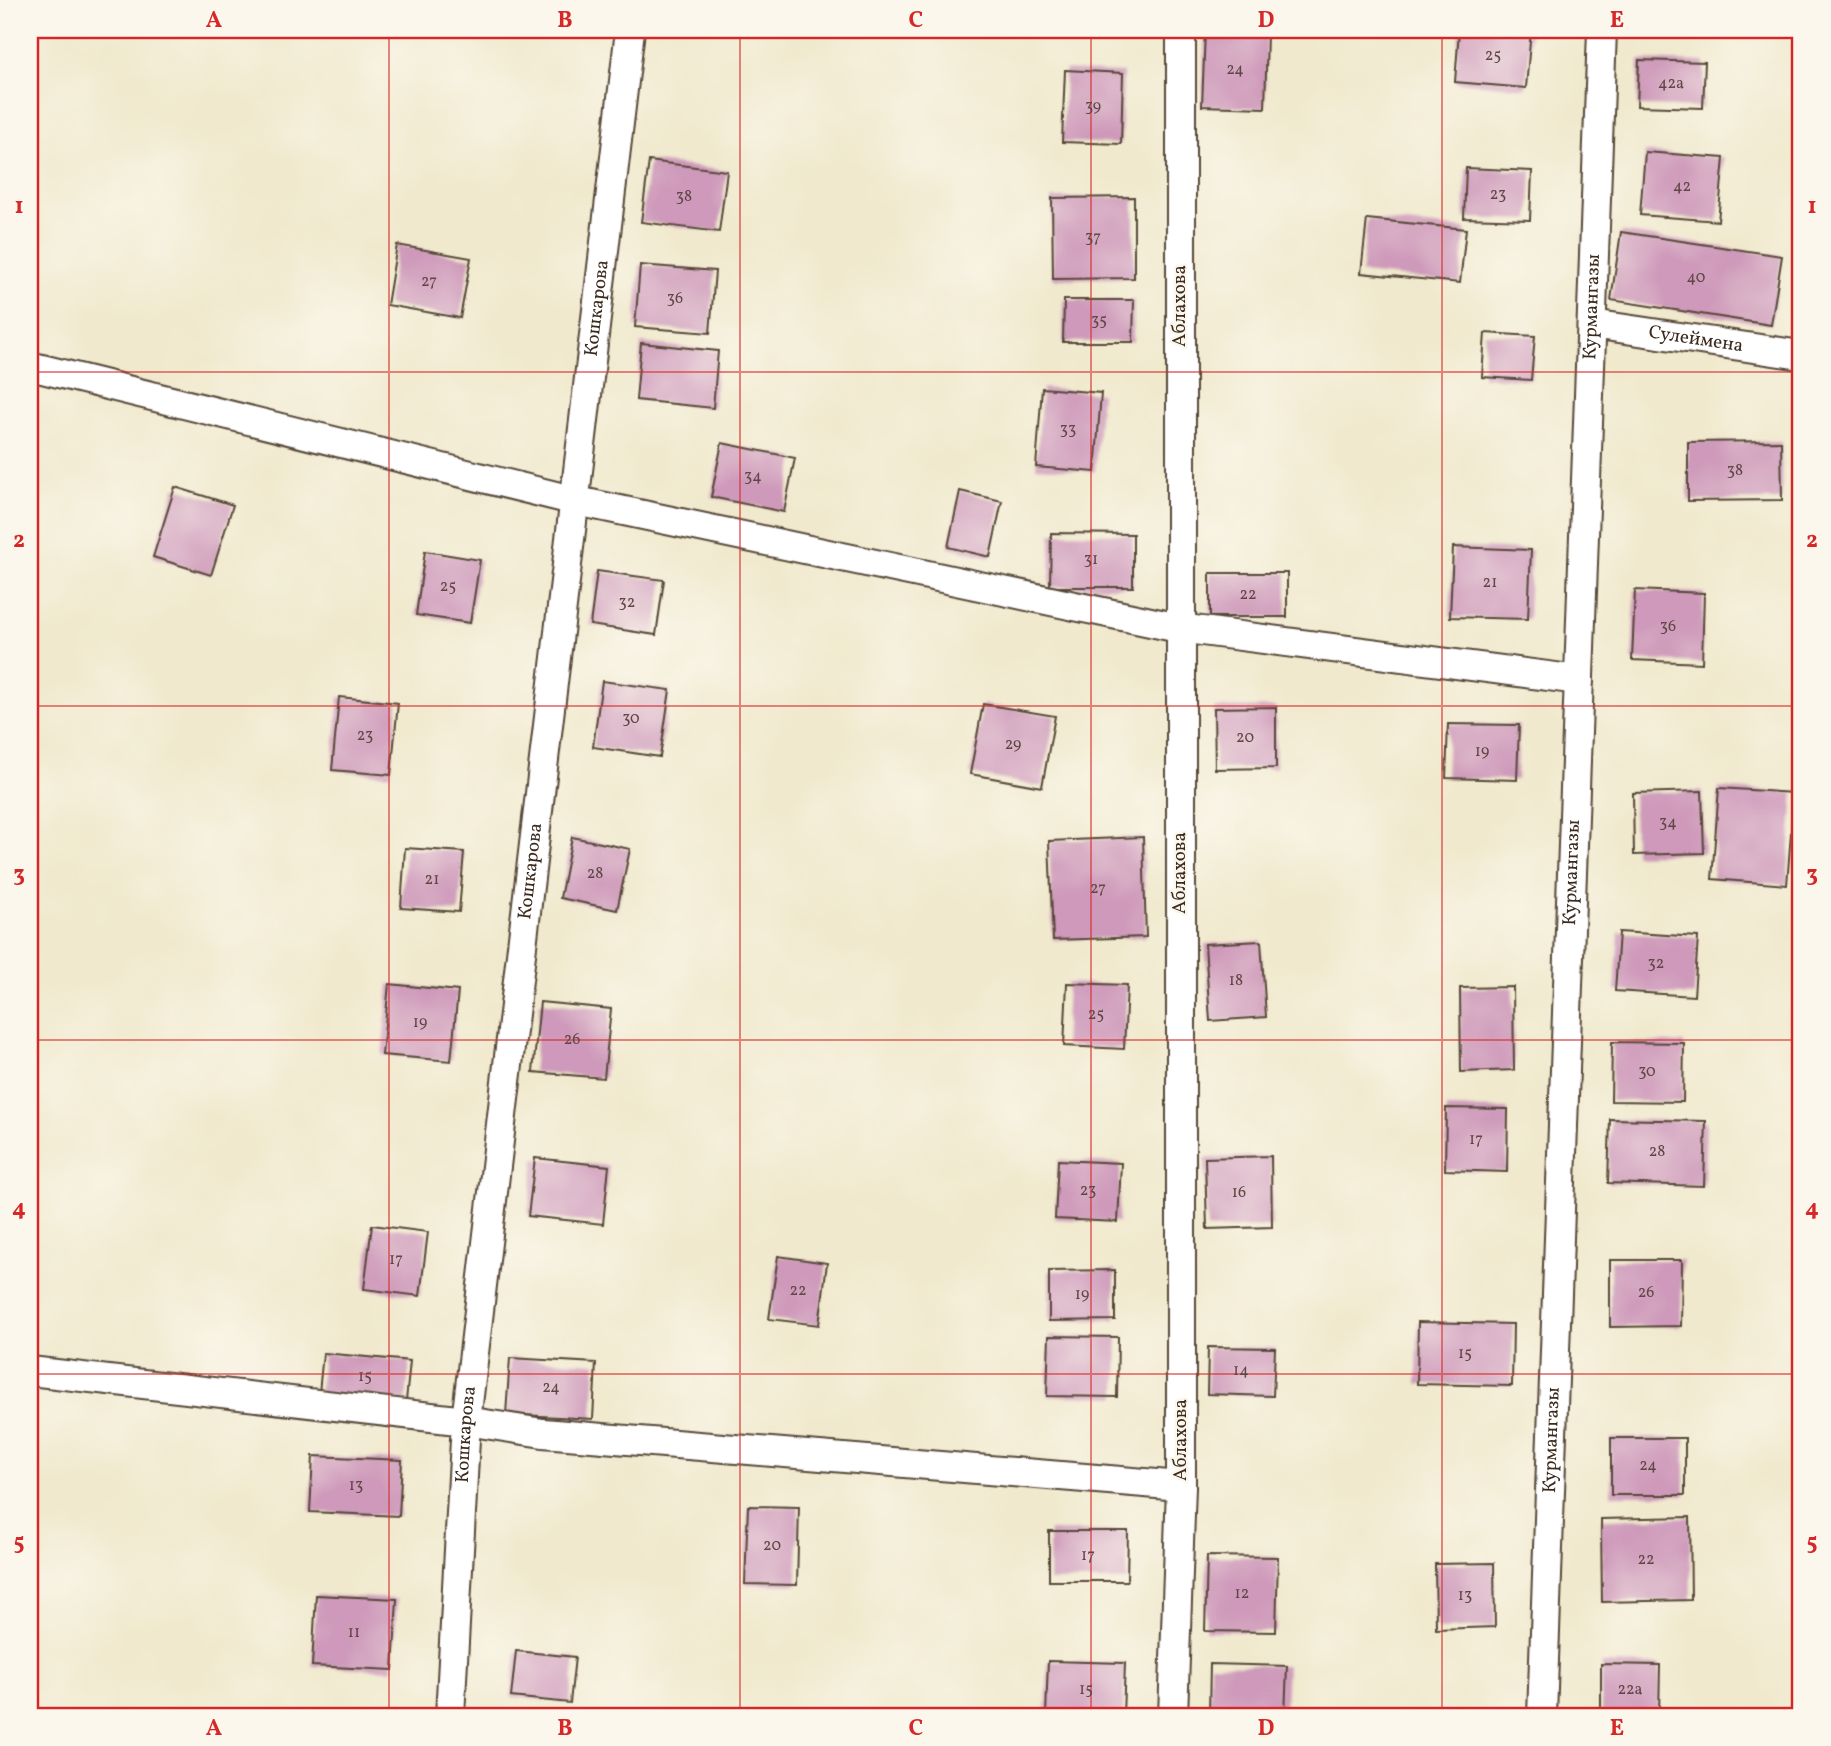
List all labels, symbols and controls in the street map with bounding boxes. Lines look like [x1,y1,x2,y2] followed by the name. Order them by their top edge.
[206,5,222,37] text: A
[557,5,573,37] text: B
[909,5,923,37] text: C
[1258,5,1275,37] text: D
[1610,5,1624,37] text: E
[1485,45,1501,67] house number: 25
[1226,59,1244,81] house number: 24
[1658,73,1684,95] house number: 42а
[1085,96,1101,118] house number: 39
[1673,176,1691,198] house number: 42
[1490,184,1506,206] house number: 23
[676,186,692,208] house number: 38
[14,191,24,223] text: 1
[1807,191,1817,223] text: 1
[1085,227,1101,249] house number: 37
[1577,253,1607,360] street label: Курмангазы
[579,258,616,358] street label: Кошкарова
[1167,265,1193,347] street label: Аблахова
[1687,267,1705,289] house number: 40
[421,271,437,293] house number: 27
[667,288,683,310] house number: 36
[1091,310,1107,332] house number: 35
[1647,320,1745,359] street label: Сулеймена
[1060,419,1076,441] house number: 33
[1727,460,1743,482] house number: 38
[744,466,762,488] house number: 34
[13,525,25,557] text: 2
[1806,525,1818,557] text: 2
[1084,549,1098,571] house number: 31
[1483,572,1497,594] house number: 21
[440,576,456,598] house number: 25
[1239,584,1257,606] house number: 22
[619,592,635,614] house number: 32
[1660,616,1676,638] house number: 36
[622,708,640,730] house number: 30
[357,725,373,747] house number: 23
[1236,727,1254,749] house number: 20
[1005,734,1021,756] house number: 29
[1475,741,1489,763] house number: 19
[1659,812,1677,834] house number: 34
[1557,819,1587,926] street label: Курмангазы
[512,821,549,921] street label: Кошкарова
[1167,832,1193,914] street label: Аблахова
[13,859,25,891] text: 3
[1806,859,1818,891] text: 3
[587,863,603,885] house number: 28
[425,869,439,891] house number: 21
[1090,878,1106,900] house number: 27
[1648,953,1664,975] house number: 32
[1229,970,1243,992] house number: 18
[1088,1004,1104,1026] house number: 25
[413,1012,427,1034] house number: 19
[564,1029,580,1051] house number: 26
[1638,1061,1656,1083] house number: 30
[1469,1129,1483,1151] house number: 17
[1649,1141,1665,1163] house number: 28
[1080,1180,1096,1202] house number: 23
[1232,1182,1246,1204] house number: 16
[12,1193,26,1225] text: 4
[1805,1193,1819,1225] text: 4
[389,1249,403,1271] house number: 17
[789,1280,807,1302] house number: 22
[1638,1282,1654,1304] house number: 26
[1075,1284,1089,1306] house number: 19
[1458,1343,1472,1365] house number: 15
[1233,1360,1249,1382] house number: 14
[358,1366,372,1388] house number: 15
[542,1377,560,1399] house number: 24
[450,1385,483,1484] street label: Кошкарова
[1537,1387,1567,1494] street label: Курмангазы
[1168,1399,1194,1481] street label: Аблахова
[1639,1455,1657,1477] house number: 24
[349,1475,363,1497] house number: 13
[13,1527,25,1559] text: 5
[1806,1527,1818,1559] text: 5
[763,1535,781,1557] house number: 20
[1081,1545,1095,1567] house number: 17
[1637,1549,1655,1571] house number: 22
[1235,1583,1249,1605] house number: 12
[1458,1585,1472,1607] house number: 13
[348,1622,360,1644] house number: 11
[1079,1679,1093,1701] house number: 15
[1617,1679,1643,1701] house number: 22а
[206,1713,222,1745] text: A
[557,1713,573,1745] text: B
[909,1713,923,1745] text: C
[1258,1713,1275,1745] text: D
[1610,1713,1624,1745] text: E

